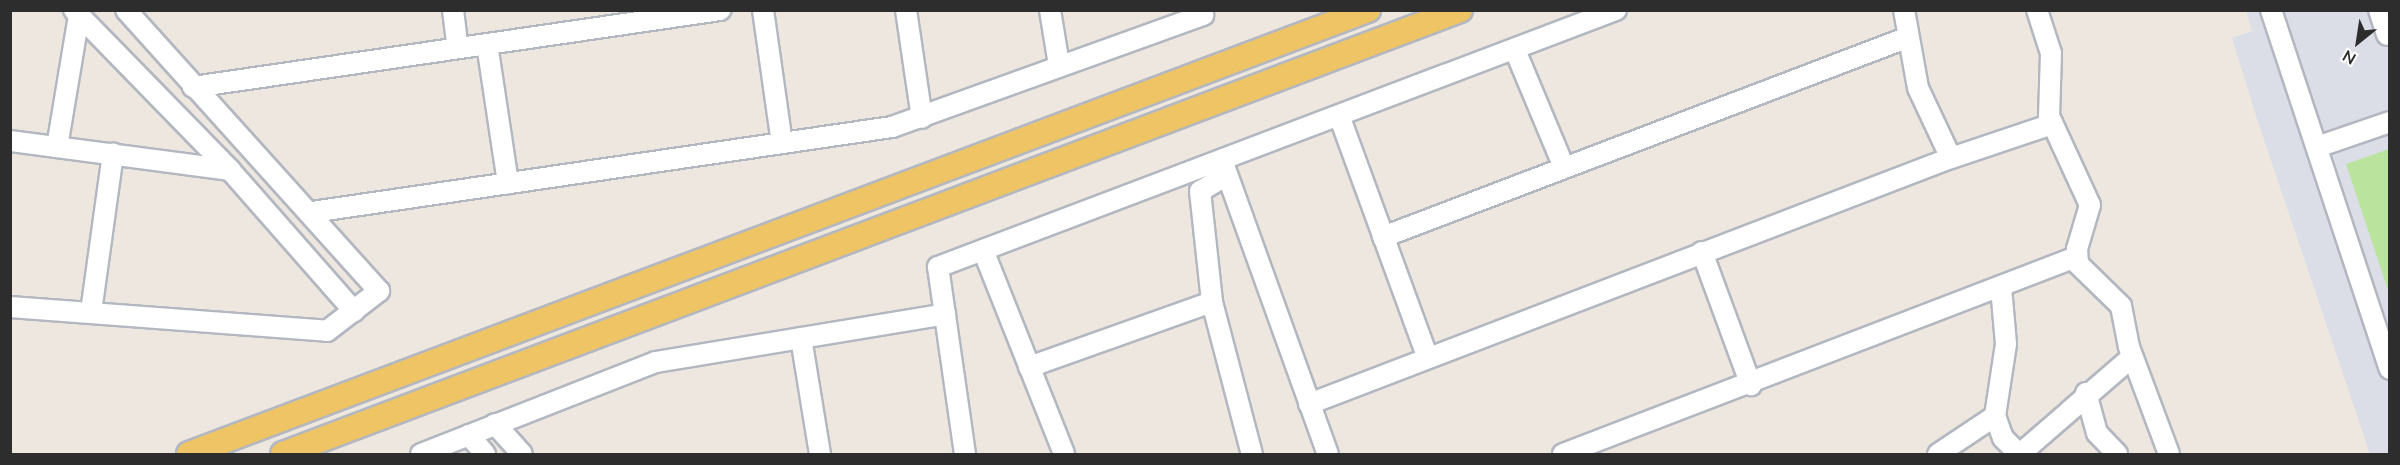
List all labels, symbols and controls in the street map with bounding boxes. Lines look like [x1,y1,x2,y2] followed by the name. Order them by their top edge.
[2328,12,2388,72] north arrow
[2339,46,2359,69] text: N

